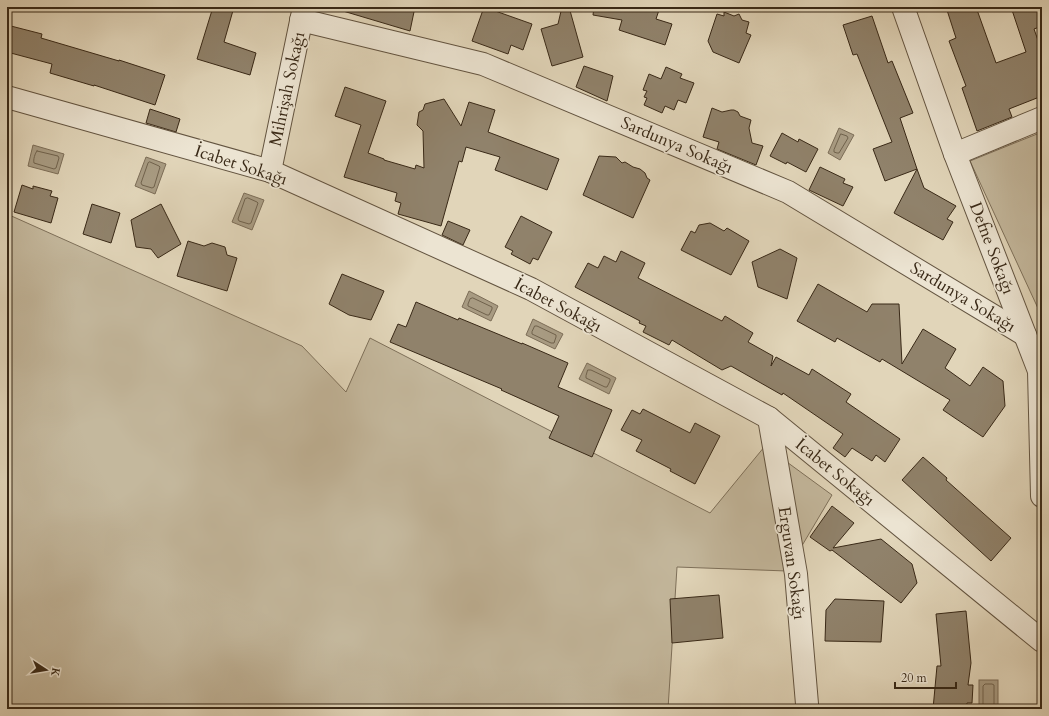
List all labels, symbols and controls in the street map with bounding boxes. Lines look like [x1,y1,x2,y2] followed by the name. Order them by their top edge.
[264,29,310,148] street label: Mihrişah Sokağı
[618,111,737,179] street label: Sardunya Sokağı
[192,139,290,191] street label: İcabet Sokağı
[964,199,1020,298] street label: Defne Sokağı
[906,256,1020,338] street label: Sardunya Sokağı
[510,272,606,338] street label: İcabet Sokağı
[790,433,880,511] street label: İcabet Sokağı
[773,505,811,621] street label: Erguvan Sokağı
[26,650,66,690] north arrow
[895,664,956,690] scale bar
[47,666,64,678] text: K
[901,670,928,686] text: 20 m

